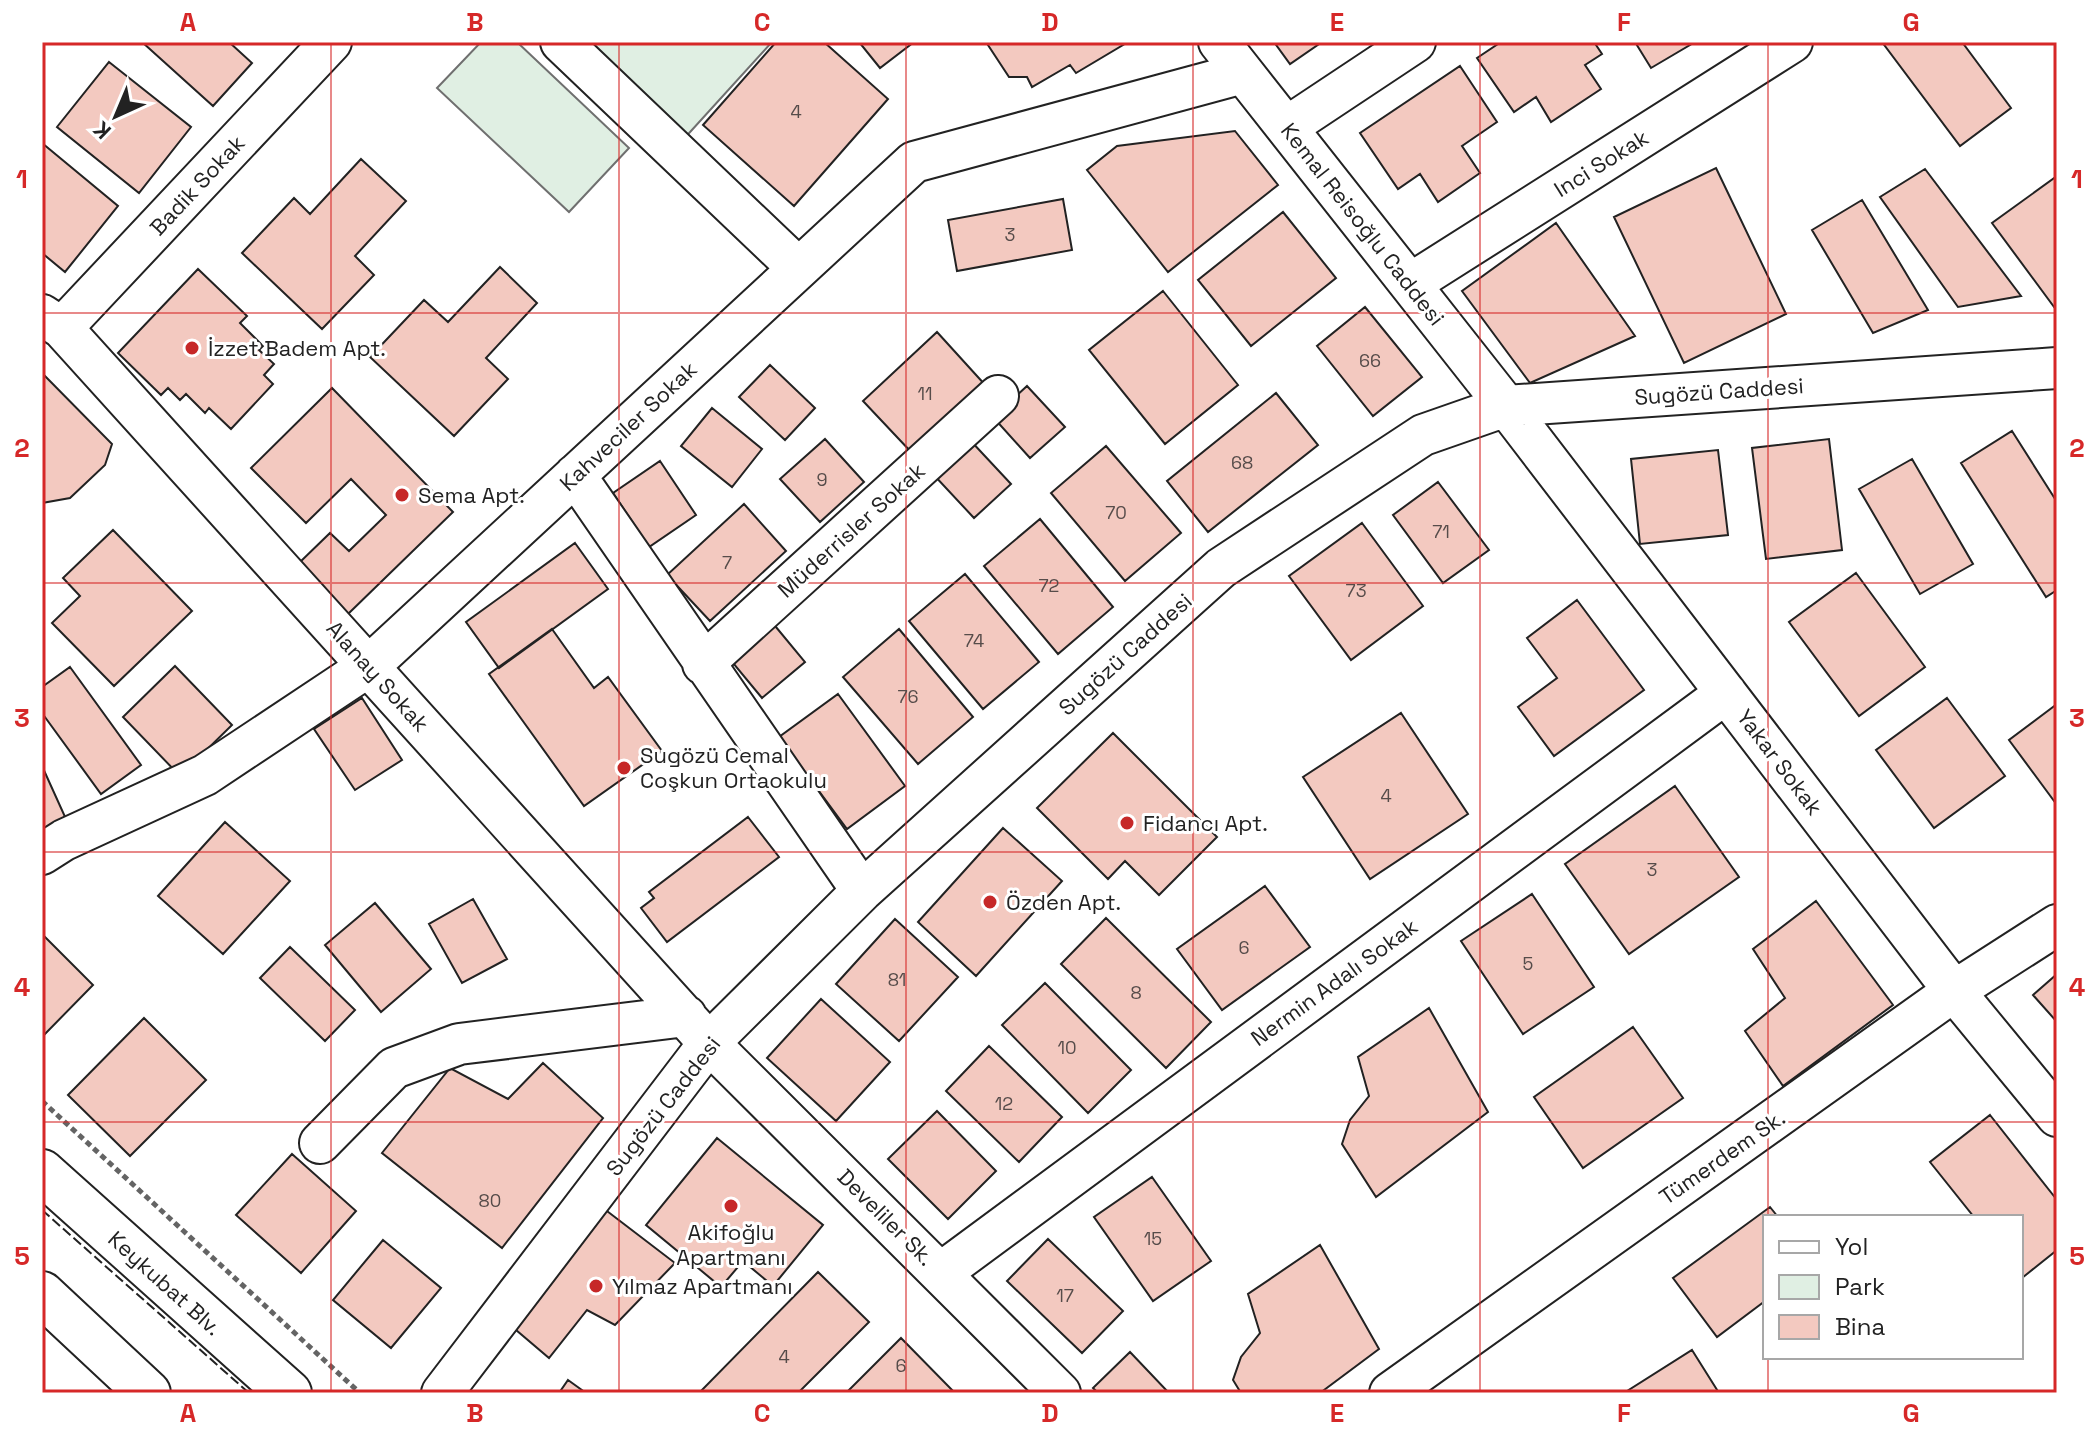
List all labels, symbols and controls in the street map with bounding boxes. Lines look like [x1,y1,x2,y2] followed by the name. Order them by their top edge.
[180,5,197,39] text: A
[466,5,484,39] text: B
[754,5,770,39] text: C
[1041,5,1059,39] text: D
[1330,5,1344,39] text: E
[1617,5,1631,39] text: F
[1902,5,1920,39] text: G
[76,76,156,156] north arrow
[790,100,802,123] house number: 4
[87,115,117,145] text: K
[1275,117,1451,331] street label: Kemal Reisoğlu Caddesi
[1549,123,1654,203] street label: Inci Sokak
[143,129,251,241] street label: Badik Sokak
[16,162,28,196] text: 1
[2071,162,2083,196] text: 1
[1005,223,1015,246] house number: 3
[208,334,386,362] place label: İzzet Badem Apt.
[183,339,201,357] marker: İzzet Badem Apt.
[1359,349,1381,372] house number: 66
[553,355,703,497] street label: Kahveciler Sokak
[1633,371,1805,411] street label: Sugözü Caddesi
[917,382,933,405] house number: 11
[14,431,30,465] text: 2
[2069,431,2085,465] text: 2
[1231,451,1253,474] house number: 68
[771,456,931,604] street label: Müderrisler Sokak
[816,468,828,491] house number: 9
[418,481,525,509] place label: Sema Apt.
[393,486,411,504] marker: Sema Apt.
[1105,501,1127,524] house number: 70
[1432,520,1450,543] house number: 71
[722,551,732,574] house number: 7
[1039,574,1059,597] house number: 72
[1345,579,1367,602] house number: 73
[1053,587,1197,721] street label: Sugözü Caddesi
[321,615,435,738] street label: Alanay Sokak
[964,629,984,652] house number: 74
[897,685,919,708] house number: 76
[14,701,30,735] text: 3
[2069,701,2085,735] text: 3
[1731,703,1829,821] street label: Yakar Sokak
[640,741,827,794] place label: Sugözü Cemal Coşkun Ortaokulu
[615,759,633,777] marker: Sugözü Cemal Coşkun Ortaokulu
[1380,784,1392,807] house number: 4
[1143,809,1268,837] place label: Fidancı Apt.
[1118,814,1136,832] marker: Fidancı Apt.
[1647,858,1657,881] house number: 3
[1006,888,1121,916] place label: Özden Apt.
[981,893,999,911] marker: Özden Apt.
[1245,912,1423,1052] street label: Nermin Adalı Sokak
[1238,936,1250,959] house number: 6
[1523,952,1533,975] house number: 5
[888,968,906,991] house number: 81
[14,970,30,1004] text: 4
[2069,970,2085,1004] text: 4
[1130,981,1142,1004] house number: 8
[600,1031,726,1181] street label: Sugözü Caddesi
[1057,1036,1077,1059] house number: 10
[995,1092,1013,1115] house number: 12
[1654,1103,1790,1211] street label: Tümerdem Sk.
[832,1163,940,1271] street label: Develiler Sk.
[479,1189,501,1212] house number: 80
[722,1197,740,1215] marker: Akifoğlu Apartmanı
[1763,1215,2023,1359] legend
[676,1218,786,1271] place label: Akifoğlu Apartmanı
[102,1225,228,1341] street label: Keykubat Blv.
[1144,1227,1162,1250] house number: 15
[1835,1231,1868,1262] text: Yol
[14,1239,30,1273] text: 5
[2069,1239,2085,1273] text: 5
[1835,1271,1885,1302] text: Park
[612,1272,793,1300] place label: Yılmaz Apartmanı
[587,1277,605,1295] marker: Yılmaz Apartmanı
[1056,1284,1074,1307] house number: 17
[1835,1311,1885,1342] text: Bina
[778,1345,790,1368] house number: 4
[895,1354,907,1377] house number: 6
[180,1396,197,1430] text: A
[466,1396,484,1430] text: B
[754,1396,770,1430] text: C
[1041,1396,1059,1430] text: D
[1330,1396,1344,1430] text: E
[1617,1396,1631,1430] text: F
[1902,1396,1920,1430] text: G

